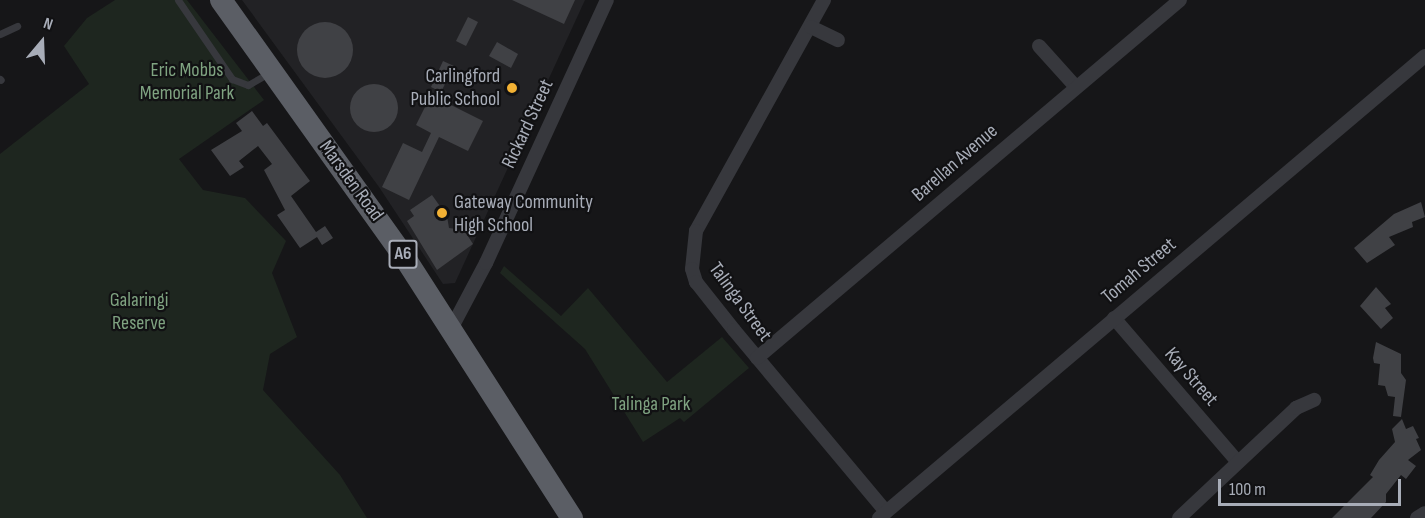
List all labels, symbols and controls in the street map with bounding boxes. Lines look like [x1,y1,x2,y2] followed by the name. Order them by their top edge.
[12,12,72,72] north arrow
[41,14,55,35] text: N
[140,59,234,106] park label: Eric Mobbs Memorial Park
[410,64,500,111] place label: Carlingford Public School
[497,76,559,172] street label: Rickard Street
[505,81,519,95] marker: Carlingford Public School
[907,119,1003,207] street label: Barellan Avenue
[314,136,388,226] street label: Marsden Road
[454,190,593,237] place label: Gateway Community High School
[435,206,449,220] marker: Gateway Community High School
[1097,233,1181,309] street label: Tomah Street
[388,239,418,269] road number: A6
[703,258,777,346] street label: Talinga Street
[110,289,168,336] park label: Galaringi Reserve
[1159,343,1223,411] street label: Kay Street
[612,392,690,416] park label: Talinga Park
[1221,467,1404,505] scale bar
[1229,479,1266,500] text: 100 m

